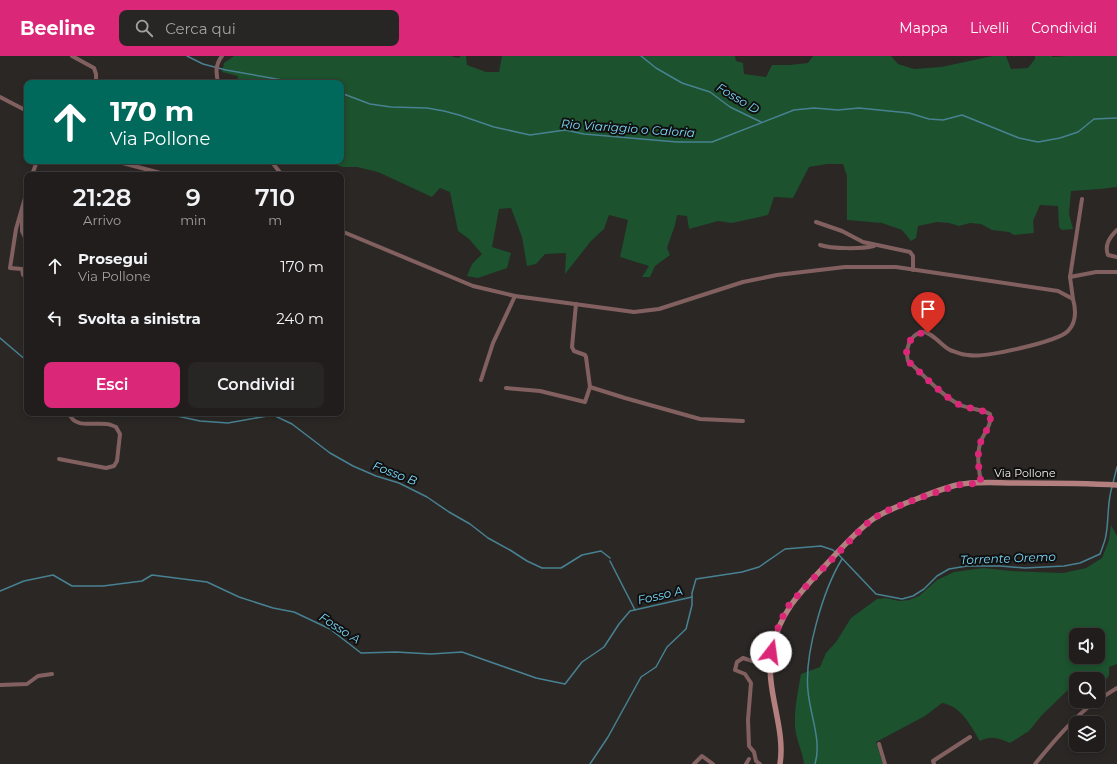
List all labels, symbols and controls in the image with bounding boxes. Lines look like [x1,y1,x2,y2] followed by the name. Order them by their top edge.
[119,10,399,46] search box
[20,17,95,40] text: Beeline
[133,17,155,39] icon: search
[165,19,236,38] text: Cerca qui
[899,19,948,37] text: Mappa
[970,19,1009,37] text: Livelli
[1031,19,1097,37] text: Condividi
[714,79,762,117] water label: Fosso D
[110,94,194,128] text: 170 m
[44,96,96,148] icon: ahead
[560,116,696,140] water label: Rio Viariggio o Caloria
[110,128,210,150] text: Via Pollone
[73,183,131,212] text: 21:28
[186,183,201,212] text: 9
[255,183,295,212] text: 710
[83,212,121,228] text: Arrivo
[180,212,206,228] text: min
[268,212,282,228] text: m
[78,249,148,268] text: Prosegui
[44,255,66,277] icon: ahead
[280,257,324,276] text: 170 m
[78,268,151,284] text: Via Pollone
[911,292,945,333] pin
[917,298,939,320] icon: arrive
[44,307,66,329] icon: left
[78,309,201,328] text: Svolta a sinistra
[276,309,324,328] text: 240 m
[44,362,180,408] button: Esci
[188,362,324,408] button: Condividi
[371,458,419,488] water label: Fosso B
[994,466,1056,480] street label: Via Pollone
[960,549,1057,567] water label: Torrente Oremo
[636,583,684,607] water label: Fosso A
[317,609,363,647] water label: Fosso A
[1069,628,1105,752] map controls
[1069,628,1105,664] button: sound
[750,631,792,673] position arrow
[1069,672,1105,708] button: search
[1069,716,1105,752] button: layers

